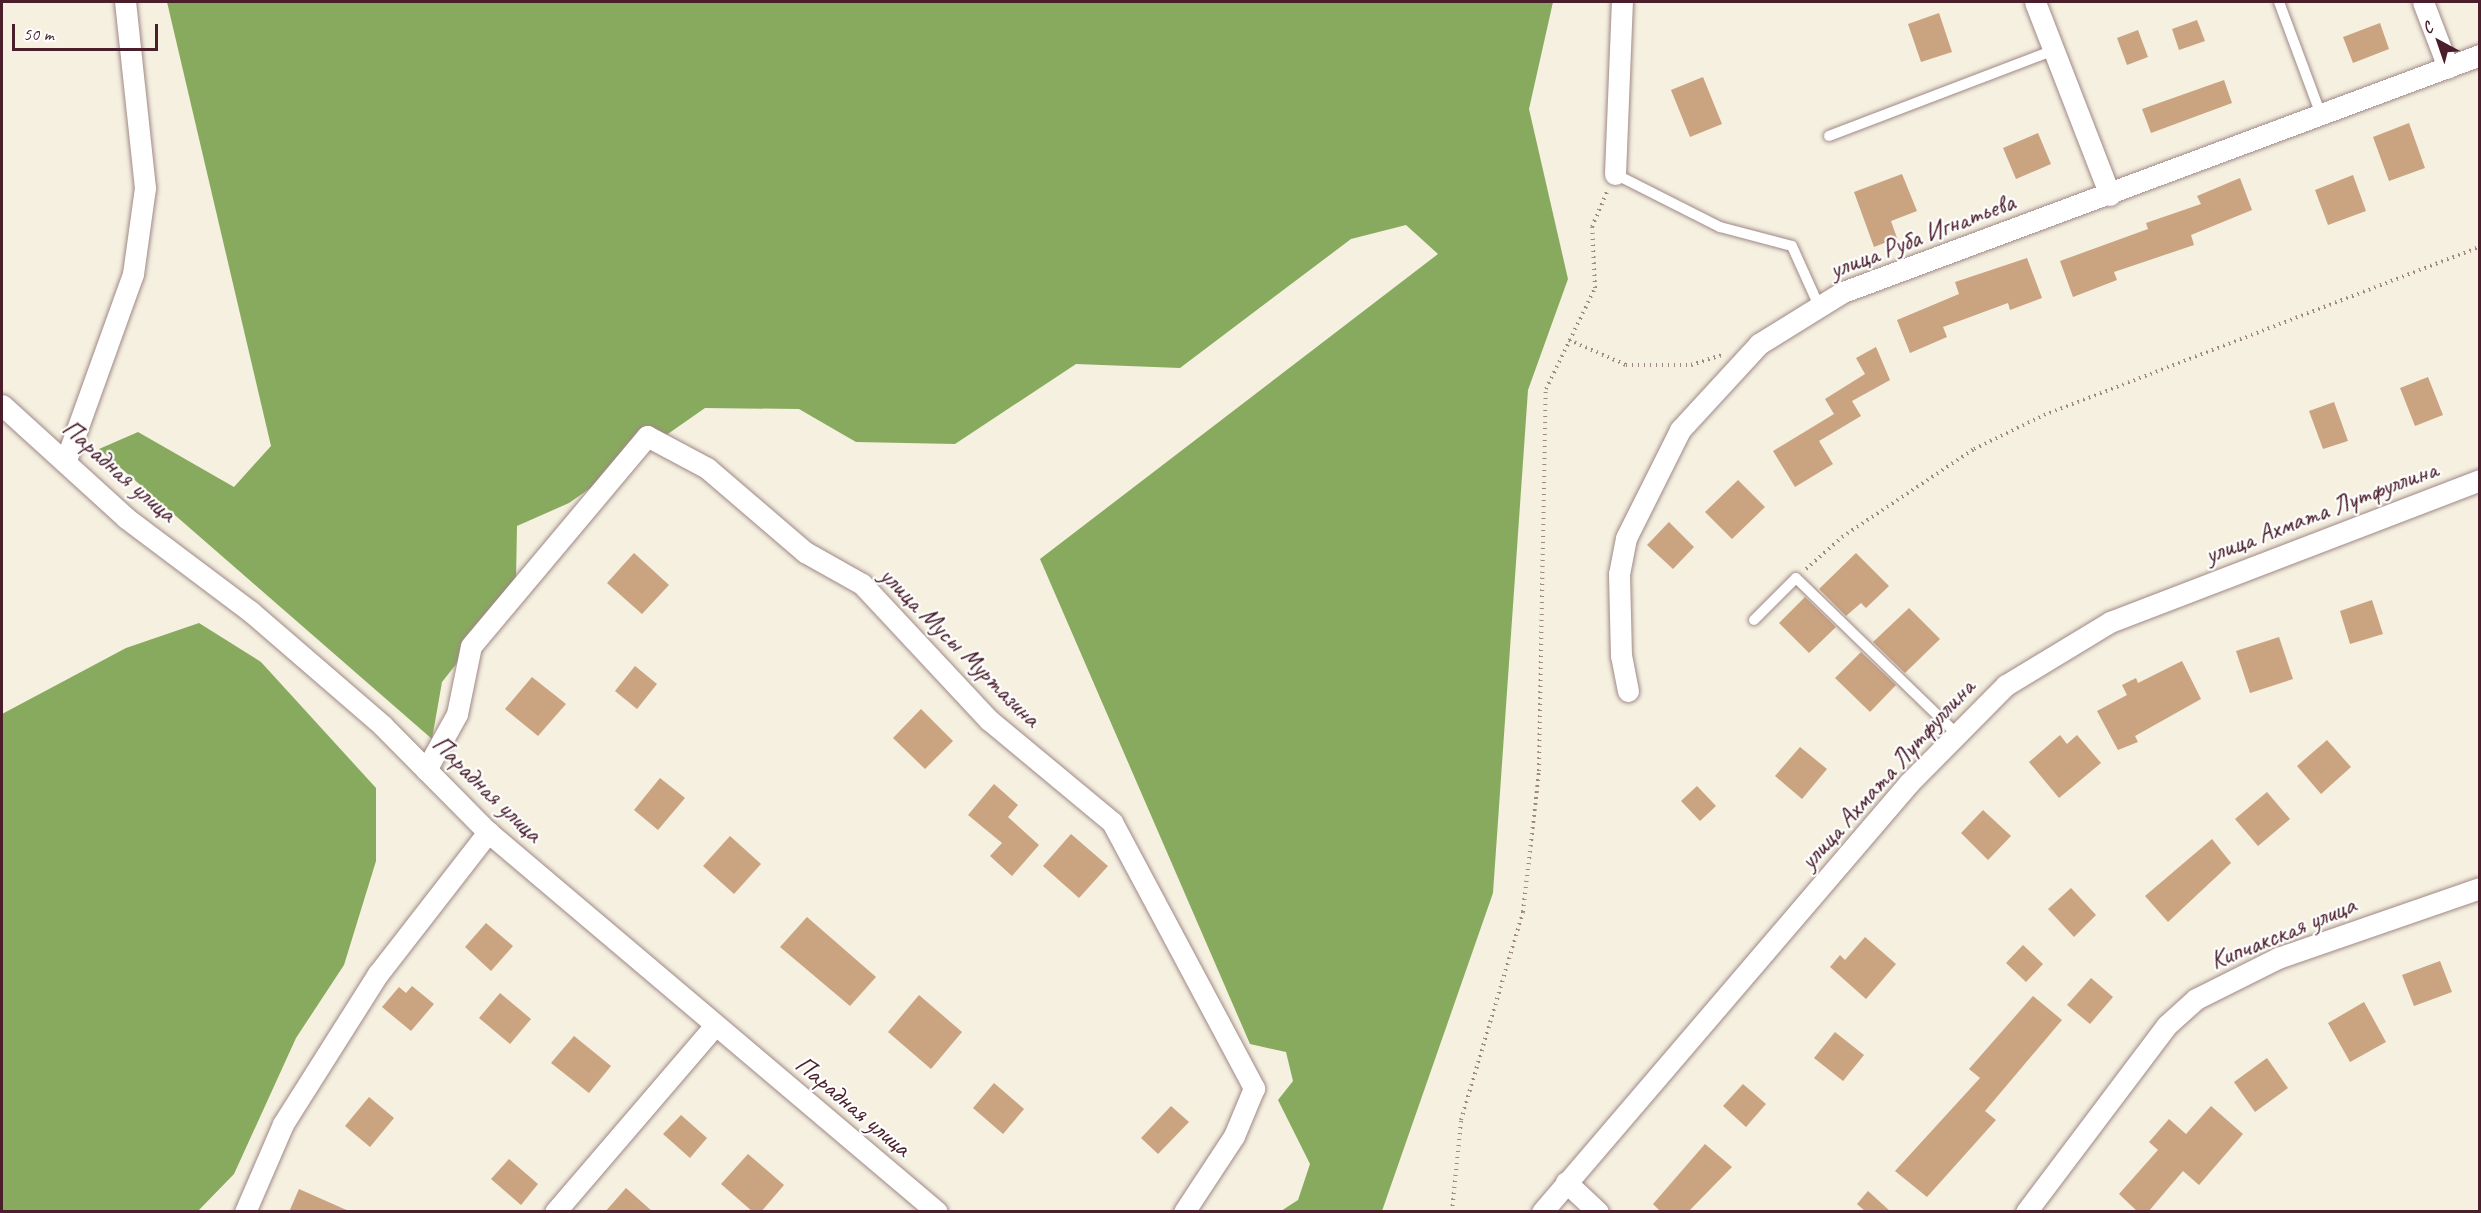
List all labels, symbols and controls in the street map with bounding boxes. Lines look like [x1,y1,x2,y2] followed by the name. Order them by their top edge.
[15,12,160,50] scale bar
[2409,12,2469,72] north arrow
[2418,18,2437,38] text: С
[23,23,54,45] text: 50 m
[1824,186,2020,286] street label: улица Руба Игнатьева
[55,412,183,530] street label: Парадная улица
[2201,454,2441,570] street label: улица Ахмата Лутфуллина
[873,560,1047,734] street label: улица Мусы Муртазина
[1793,673,1981,875] street label: улица Ахмата Лутфуллина
[425,728,549,850] street label: Парадная улица
[2205,889,2361,977] street label: Кипчакская улица
[788,1048,918,1164] street label: Парадная улица

